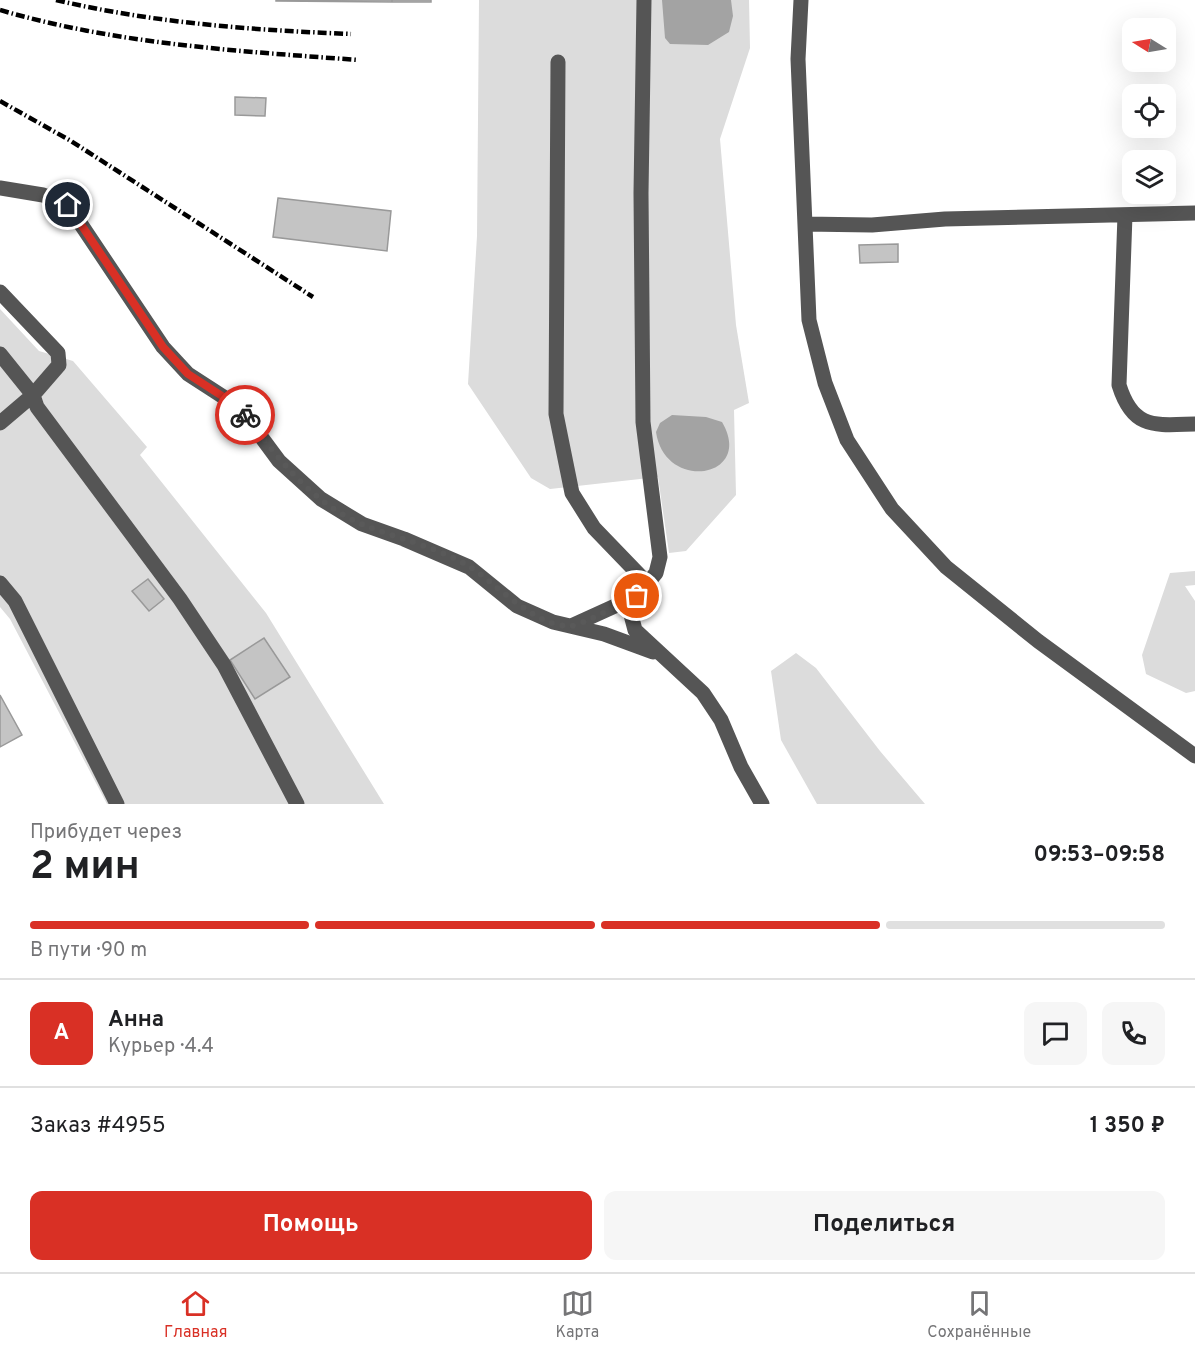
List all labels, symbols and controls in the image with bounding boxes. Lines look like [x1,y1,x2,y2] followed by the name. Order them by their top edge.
[1122,18,1176,72] north arrow
[1122,18,1176,204] map controls
[1122,84,1176,138] button: locate
[1122,150,1176,204] button: layers
[42,179,93,230] pin
[51,188,84,221] icon: home
[215,385,275,445] courier
[229,399,262,432] icon: bike
[611,570,662,621] pin
[620,579,653,612] icon: bag
[30,820,182,846] text: Прибудет через
[1034,842,1165,869] text: 09:53–09:58
[30,844,140,893] text: 2 мин
[30,938,147,964] text: В пути · 90 m
[1024,1002,1087,1065] button: chat
[1102,1002,1165,1065] button: phone
[108,1007,164,1034] text: Анна
[54,1020,69,1047] text: А
[108,1034,214,1060] text: Курьер · 4.4
[30,1113,166,1140] text: Заказ #4955
[1090,1113,1165,1140] text: 1 350 ₽
[30,1191,592,1260] button: Помощь
[604,1191,1165,1260] button: Поделиться
[164,1287,227,1343] tab: Главная
[555,1287,599,1343] tab: Карта
[927,1287,1031,1343] tab: Сохранённые

